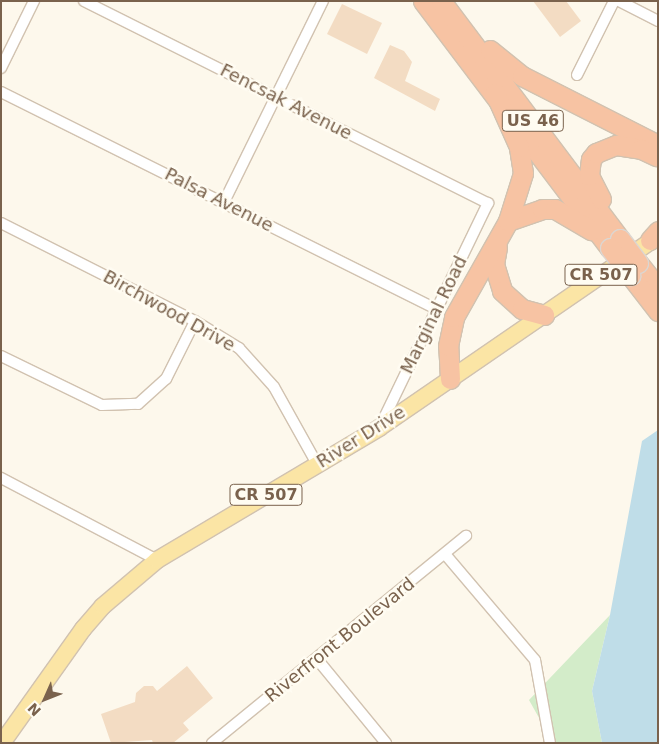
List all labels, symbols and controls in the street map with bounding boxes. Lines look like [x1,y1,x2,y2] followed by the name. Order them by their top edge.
[216,59,356,145] street label: Fencsak Avenue
[502,108,564,134] road number: US 46
[161,163,277,237] street label: Palsa Avenue
[396,253,472,377] street label: Marginal Road
[564,262,638,288] road number: CR 507
[99,266,239,356] street label: Birchwood Drive
[313,401,409,473] street label: River Drive
[228,482,304,508] road number: CR 507
[261,573,419,707] street label: Riverfront Boulevard
[20,674,70,724] north arrow
[24,700,44,719] text: N

